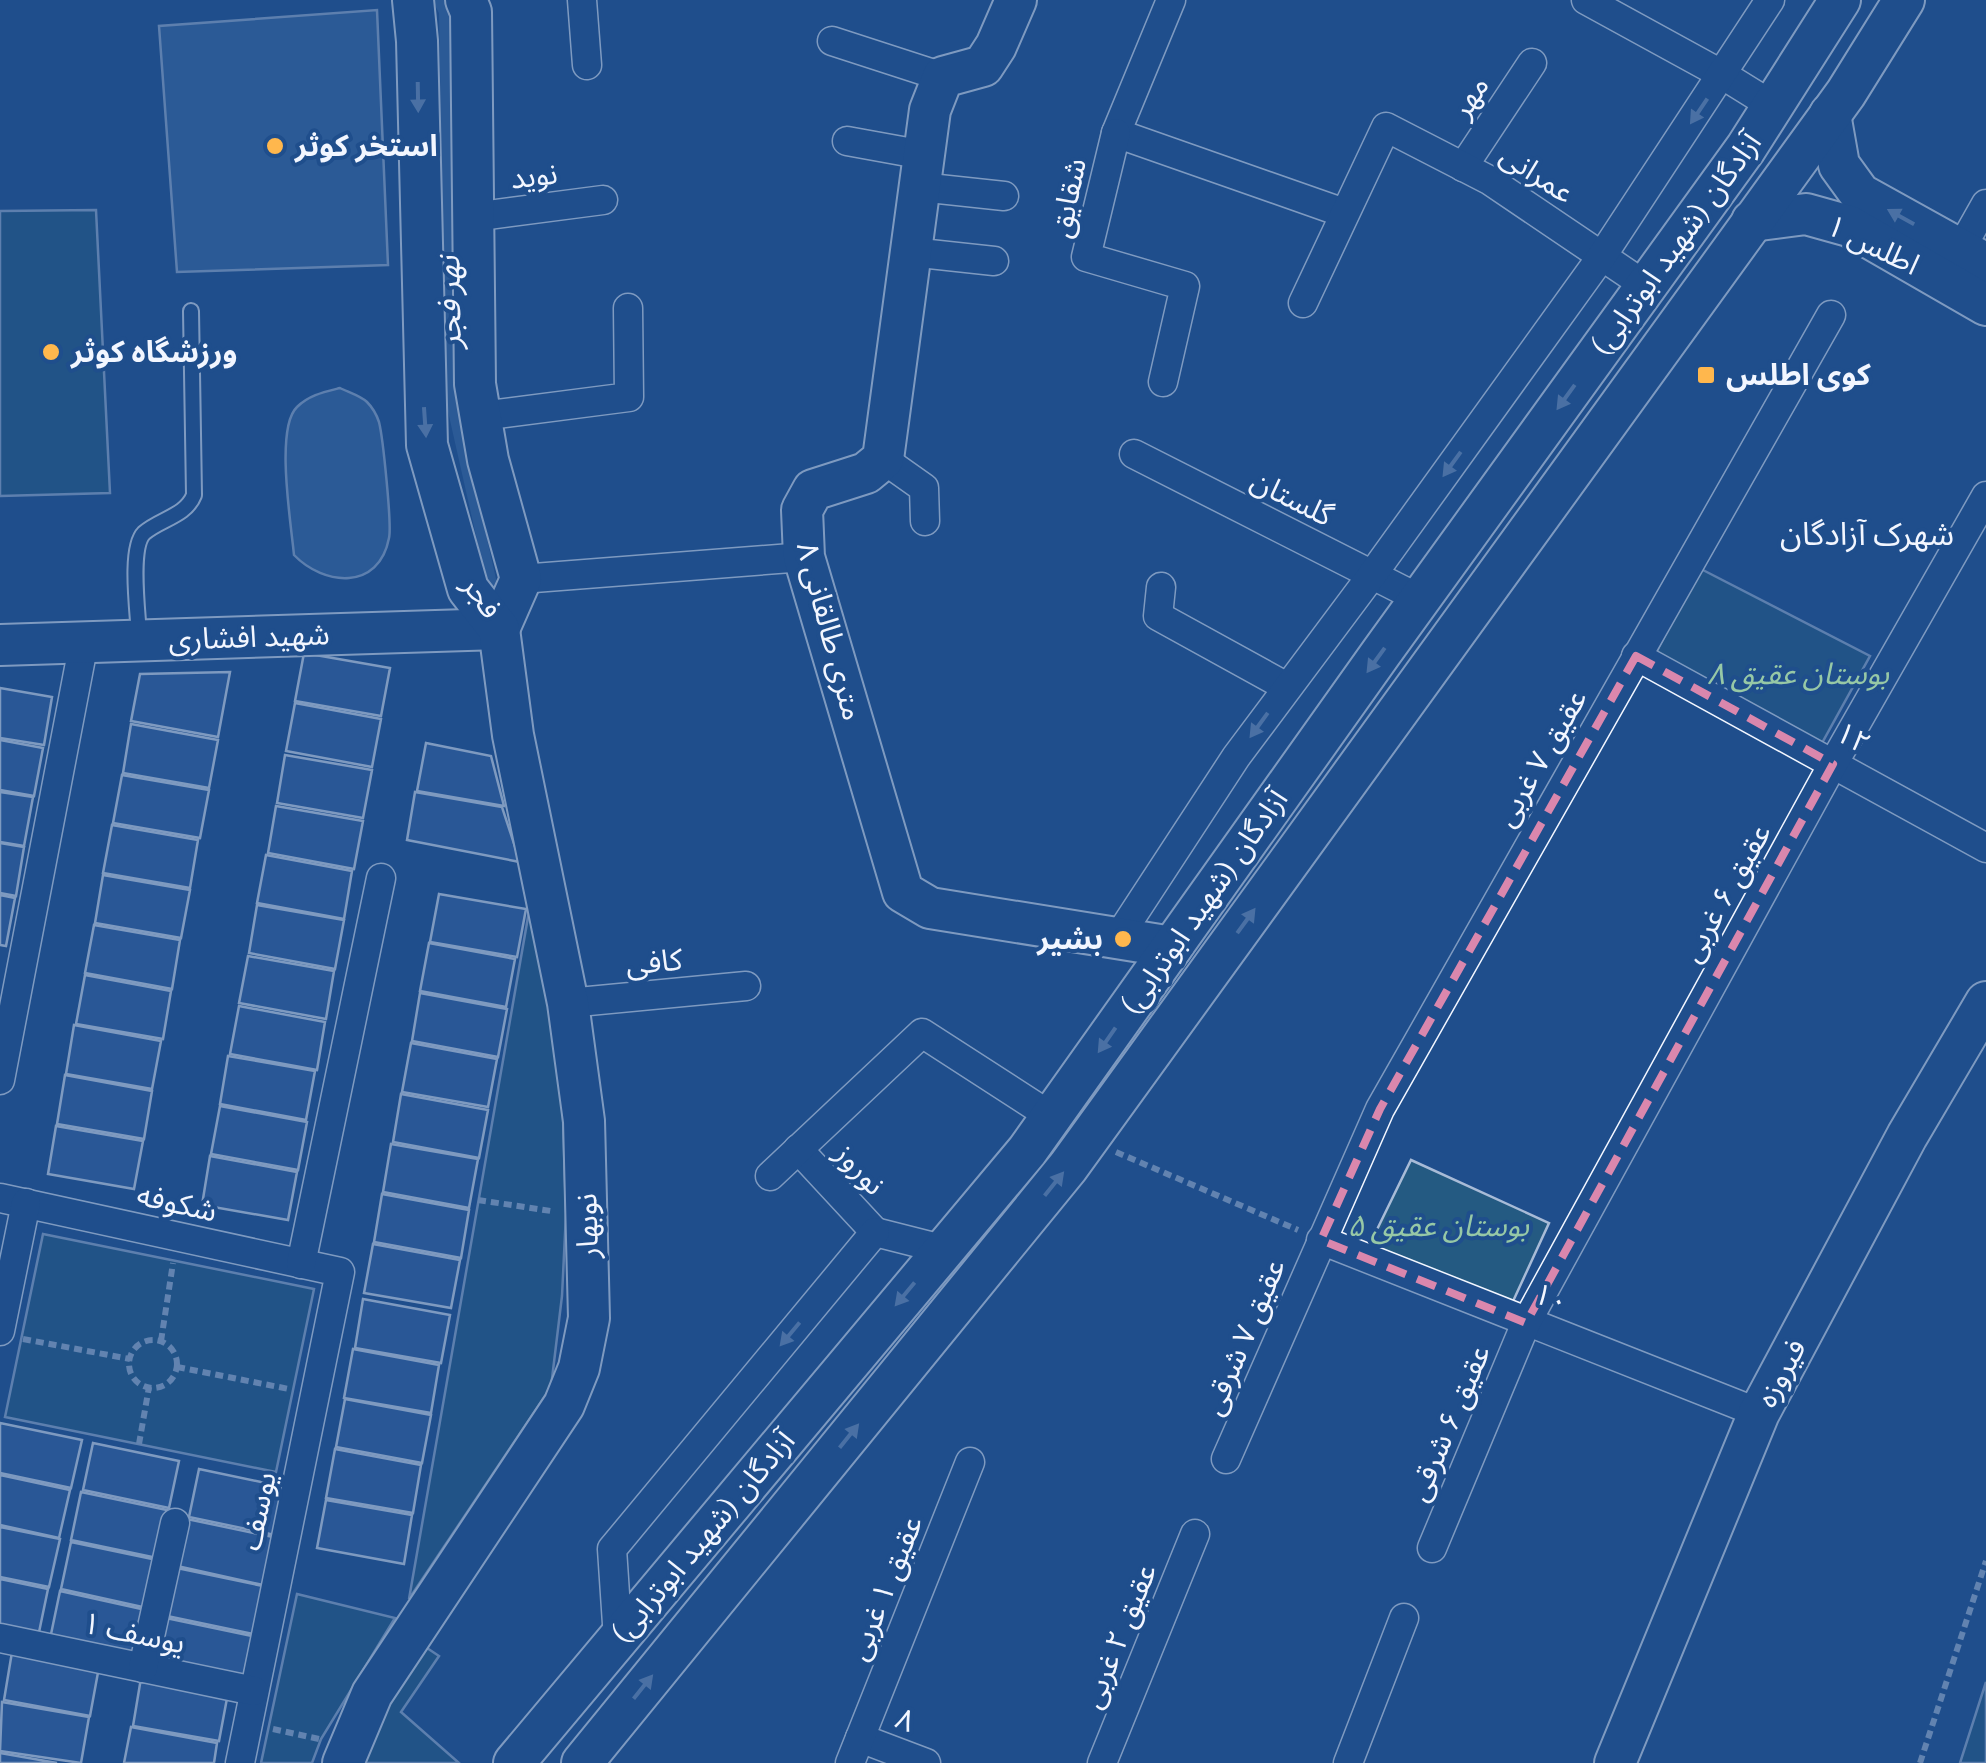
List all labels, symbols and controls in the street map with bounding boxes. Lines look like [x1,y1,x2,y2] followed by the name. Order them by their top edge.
[1440,68,1497,126] street label: مهر
[410,82,426,114] one-way arrow
[1690,98,1708,125] one-way arrow
[1581,123,1770,362] street label: آزادگان (شهید ابوترابی)
[293,125,438,164] place label: استخر کوثر
[1493,134,1582,211] street label: عمرانی
[264,135,286,157] marker: استخر کوثر
[508,152,560,197] street label: نوید
[1039,154,1094,241] street label: شقایق
[1821,205,1927,283] street label: اطلس ۱
[1887,208,1915,226] one-way arrow
[426,253,470,351] water label: نهر فجر
[69,331,238,370] place label: ورزشگاه کوثر
[40,341,62,363] marker: ورزشگاه کوثر
[1726,354,1871,393] place label: کوی اطلس
[1695,364,1717,386] marker: کوی اطلس
[1557,384,1576,410] one-way arrow
[417,407,433,439] one-way arrow
[1443,451,1463,477] one-way arrow
[1245,459,1341,534] street label: گلستان
[1780,512,1954,554] district label: شهرک آزادگان
[789,537,874,724] street label: ۸ متری طالقانی
[454,566,512,626] street label: فجر
[168,613,330,658] street label: شهید افشاری
[1367,647,1386,674] one-way arrow
[1707,653,1890,693] park label: بوستان عقیق ۸
[1485,681,1595,833] street label: عقیق ۷ غربی
[1829,711,1878,762] street label: ۱۲
[1250,712,1270,738] one-way arrow
[1110,780,1296,1022] street label: آزادگان (شهید ابوترابی)
[1671,816,1779,969] street label: عقیق ۶ غربی
[1235,908,1255,934] one-way arrow
[1035,918,1103,957] place label: بشیر
[1112,928,1134,950] marker: بشیر
[624,939,684,982] street label: کافی
[1097,1026,1117,1053] one-way arrow
[826,1133,895,1202] street label: نوروز
[1043,1171,1064,1196] one-way arrow
[134,1173,221,1230] street label: شکوفه
[565,1193,606,1260] street label: نوبهار
[1347,1205,1530,1245] park label: بوستان عقیق ۵
[1192,1252,1293,1421] street label: عقیق ۷ شرقی
[1529,1272,1575,1321] street label: ۱۰
[894,1281,916,1306] one-way arrow
[780,1322,801,1347] one-way arrow
[1746,1331,1814,1413] street label: فیروزه
[1397,1338,1498,1507] street label: عقیق ۶ شرقی
[601,1420,803,1651] street label: آزادگان (شهید ابوترابی)
[838,1423,859,1448] one-way arrow
[229,1468,284,1554] street label: یوسف
[837,1509,930,1666] street label: عقیق ۱ غربی
[1071,1557,1164,1714] street label: عقیق ۲ غربی
[80,1602,189,1661] street label: یوسف ۱
[632,1675,653,1700] one-way arrow
[891,1697,921,1740] street label: ۸

